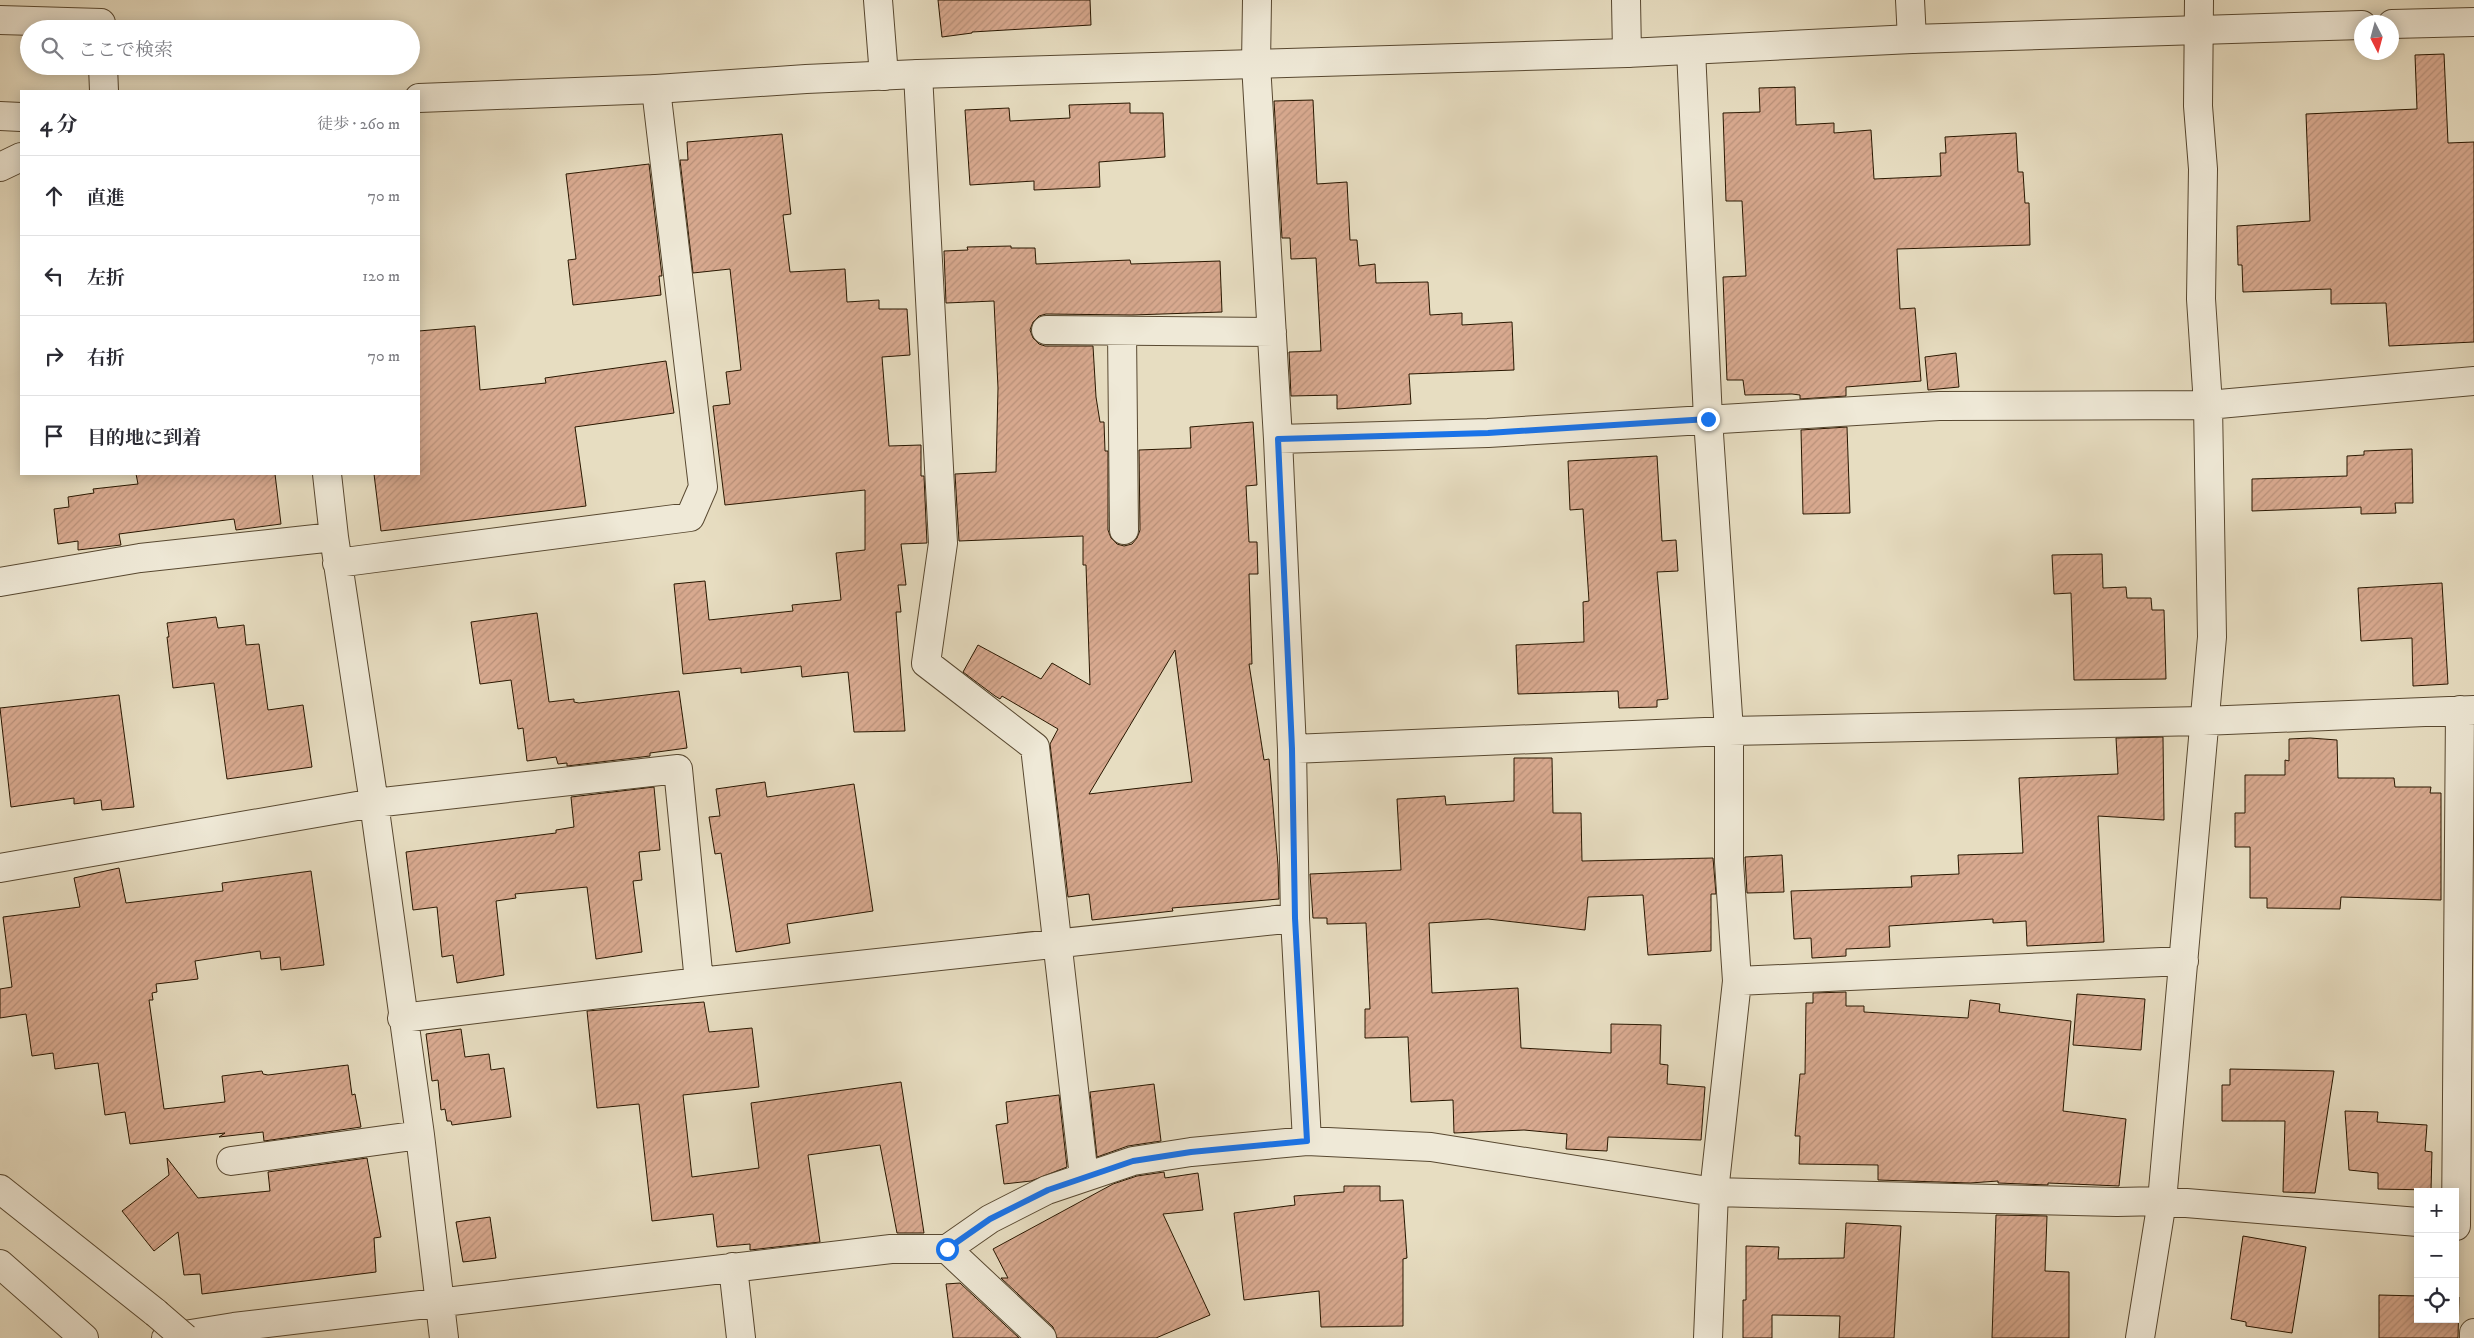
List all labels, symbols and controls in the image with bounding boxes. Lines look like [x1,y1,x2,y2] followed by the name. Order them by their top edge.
[2354,15,2399,60] north arrow
[20,20,420,75] search box
[38,34,66,62] icon: search
[78,39,173,62] text: ここで検索
[40,112,78,138] text: 4 分
[317,114,400,134] text: 徒歩 · 260 m
[40,182,68,210] icon: ahead
[368,186,400,206] text: 70 m
[87,187,125,210] text: 直進
[40,262,68,290] icon: left
[362,266,400,286] text: 120 m
[87,267,125,290] text: 左折
[40,342,68,370] icon: right
[368,346,400,366] text: 70 m
[87,347,125,370] text: 右折
[1697,408,1720,431] route end
[40,422,68,450] icon: arrive
[87,427,201,450] text: 目的地に到着
[2414,1188,2459,1323] map controls
[2414,1188,2459,1233] button: +
[2414,1233,2459,1278] button: −
[936,1238,959,1261] route start
[2414,1278,2459,1323] button: locate

